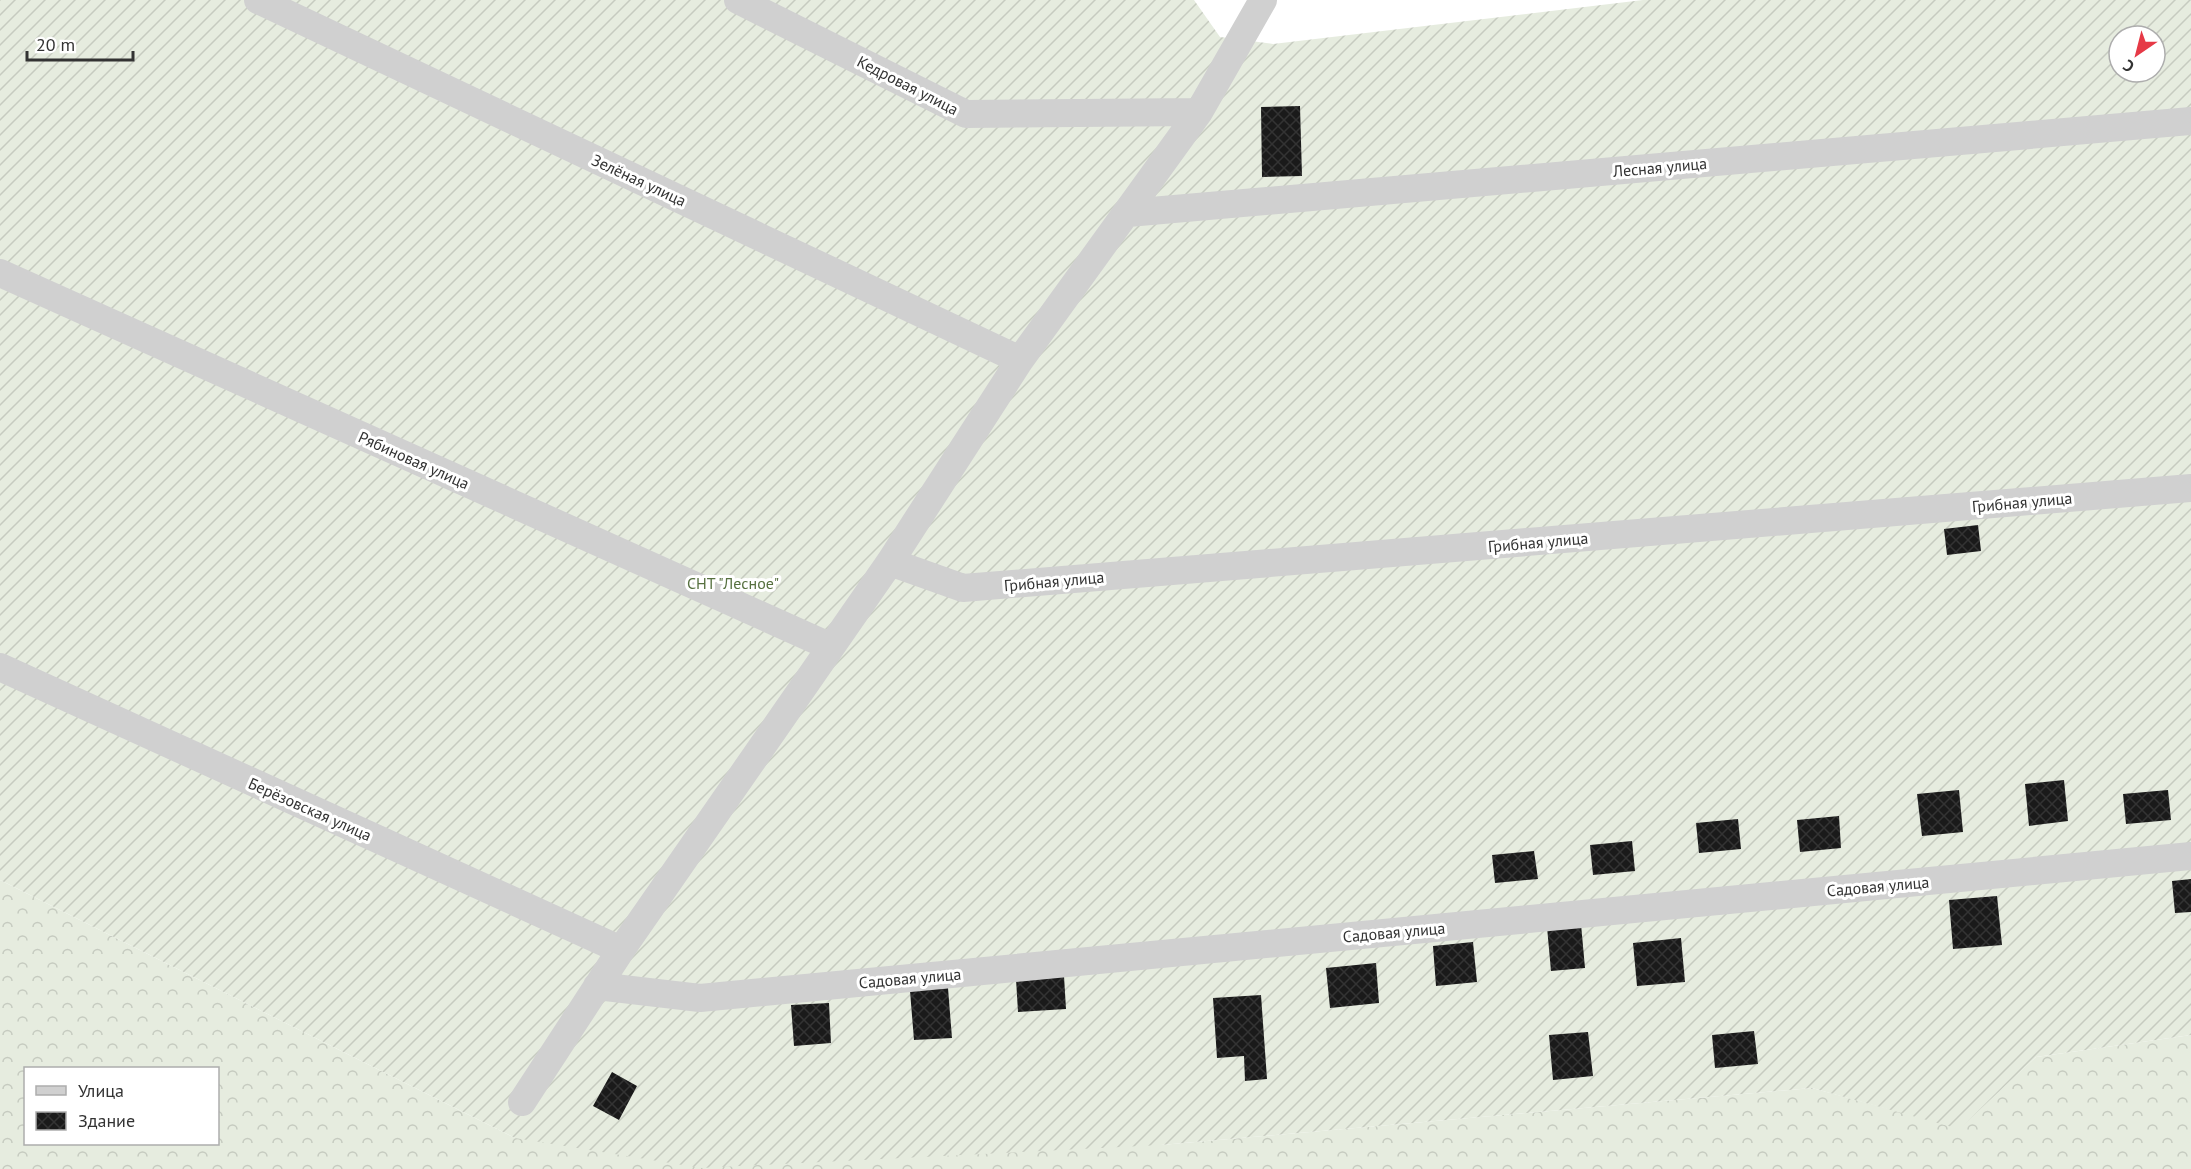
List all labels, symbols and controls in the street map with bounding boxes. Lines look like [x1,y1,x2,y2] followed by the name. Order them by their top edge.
[27,24,134,62] scale bar
[2107,24,2167,84] north arrow
[36,33,75,56] text: 20 m
[854,51,962,119] street label: Кедровая улица
[2119,56,2138,77] text: С
[589,149,689,211] street label: Зелёная улица
[1611,153,1708,181] street label: Лесная улица
[355,427,473,493] street label: Рябиновая улица
[1971,488,2073,516] street label: Грибная улица
[1487,528,1589,556] street label: Грибная улица
[1003,567,1105,595] street label: Грибная улица
[687,573,779,593] park label: СНТ "Лесное"
[245,773,375,845] street label: Берёзовская улица
[1826,872,1930,900] street label: Садовая улица
[1342,918,1446,946] street label: Садовая улица
[858,964,962,992] street label: Садовая улица
[24,1067,219,1145] legend
[78,1079,124,1102] text: Улица
[78,1109,135,1132] text: Здание

